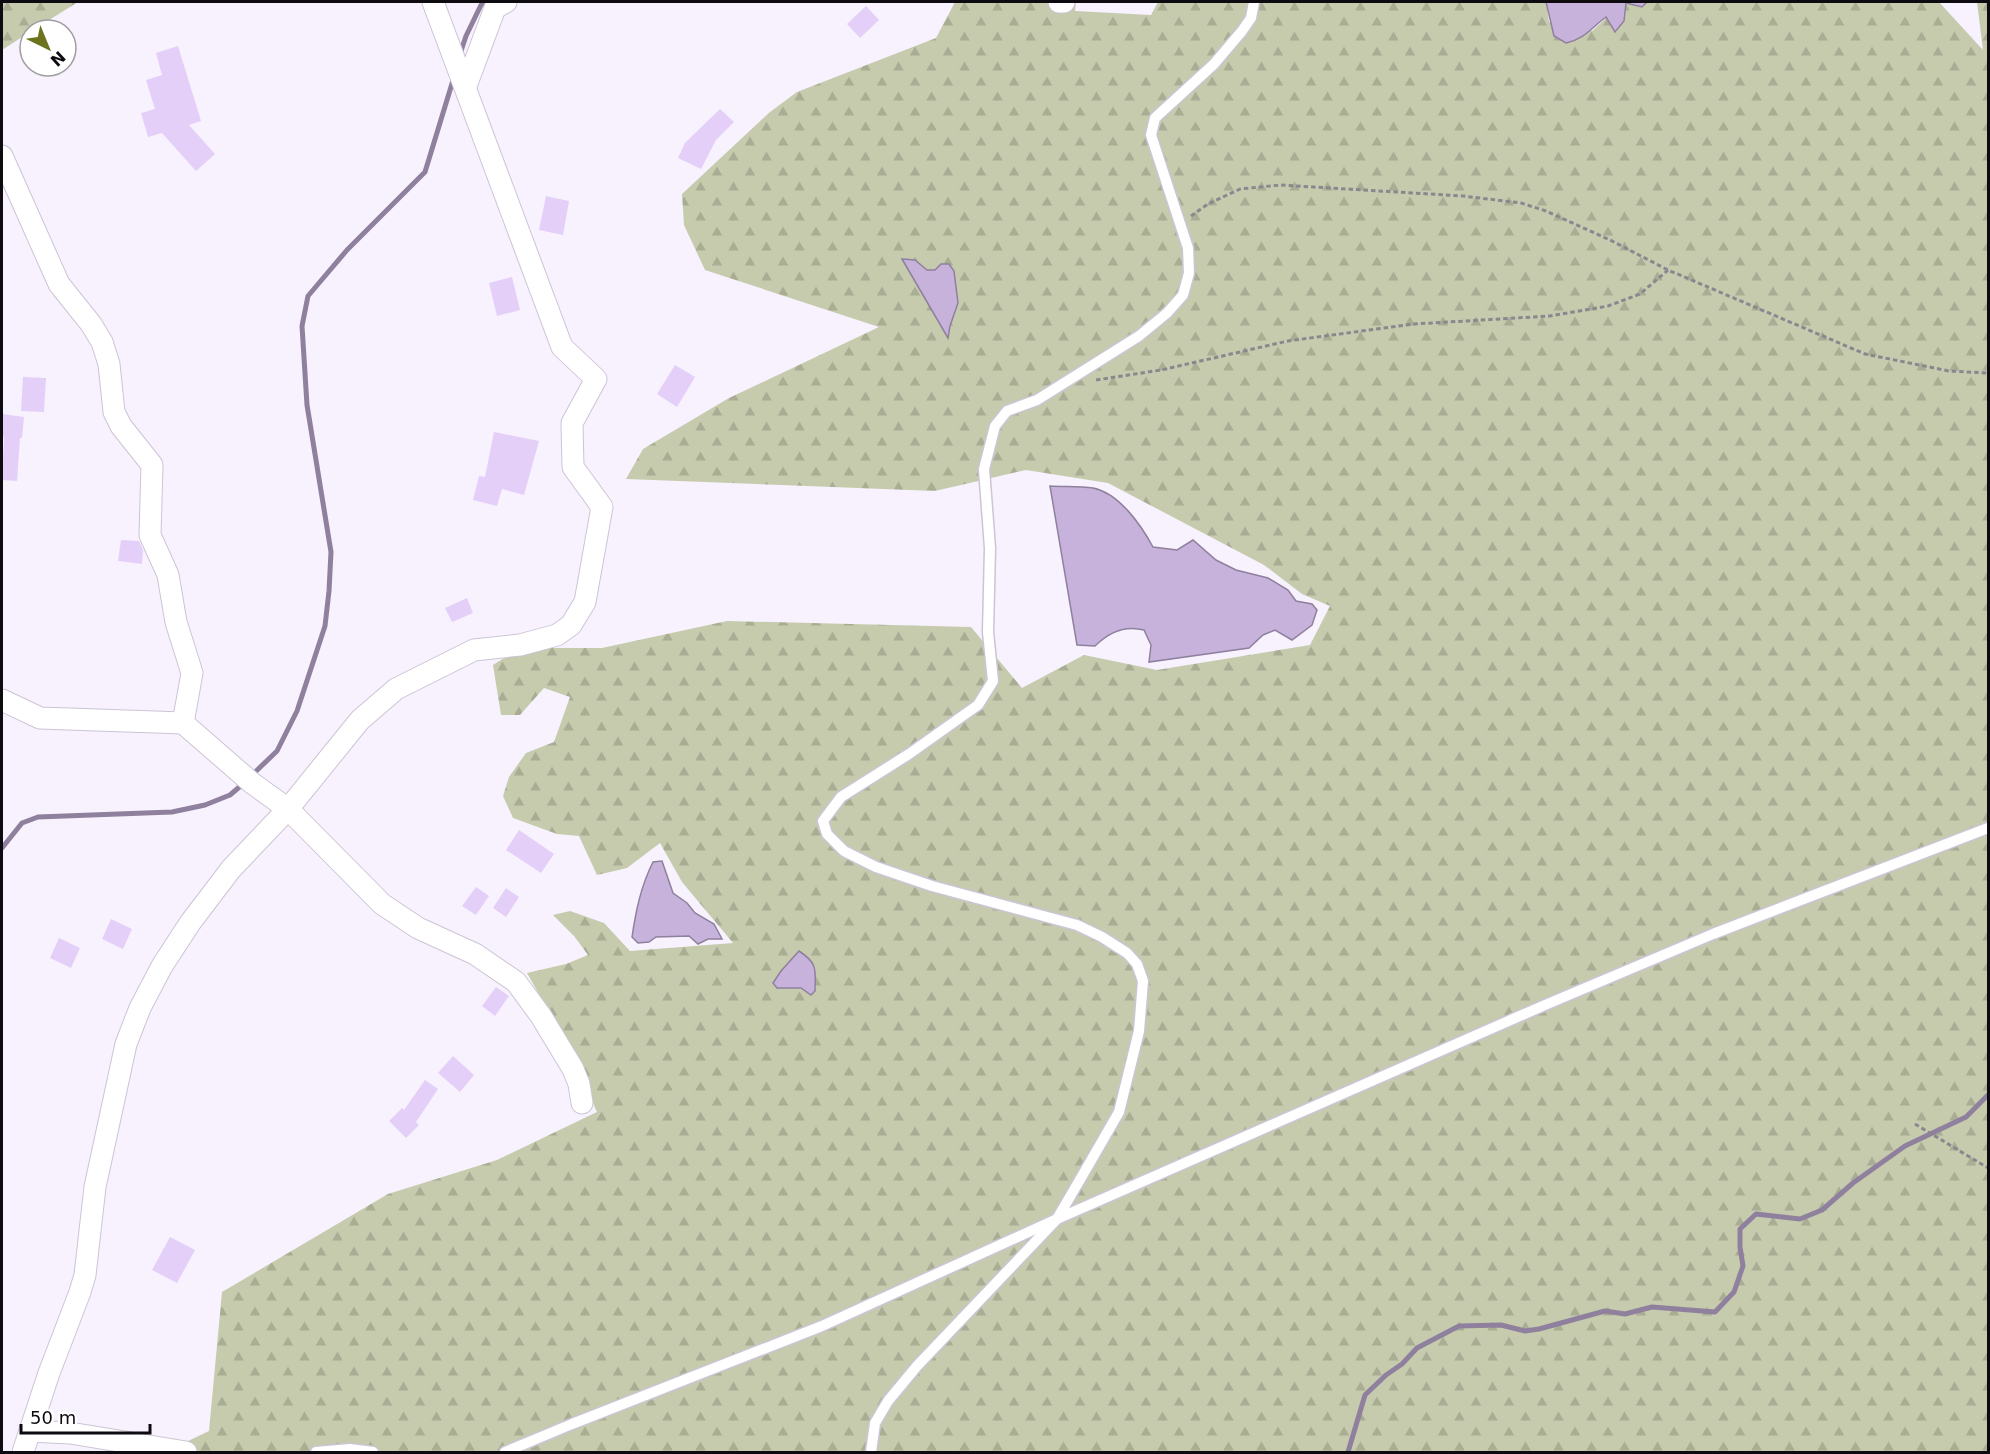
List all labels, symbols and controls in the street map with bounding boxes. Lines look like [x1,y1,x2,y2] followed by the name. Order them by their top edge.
[18,18,78,78] north arrow
[47,47,69,70] text: N
[21,1397,150,1435] scale bar
[30,1407,76,1428] text: 50 m

